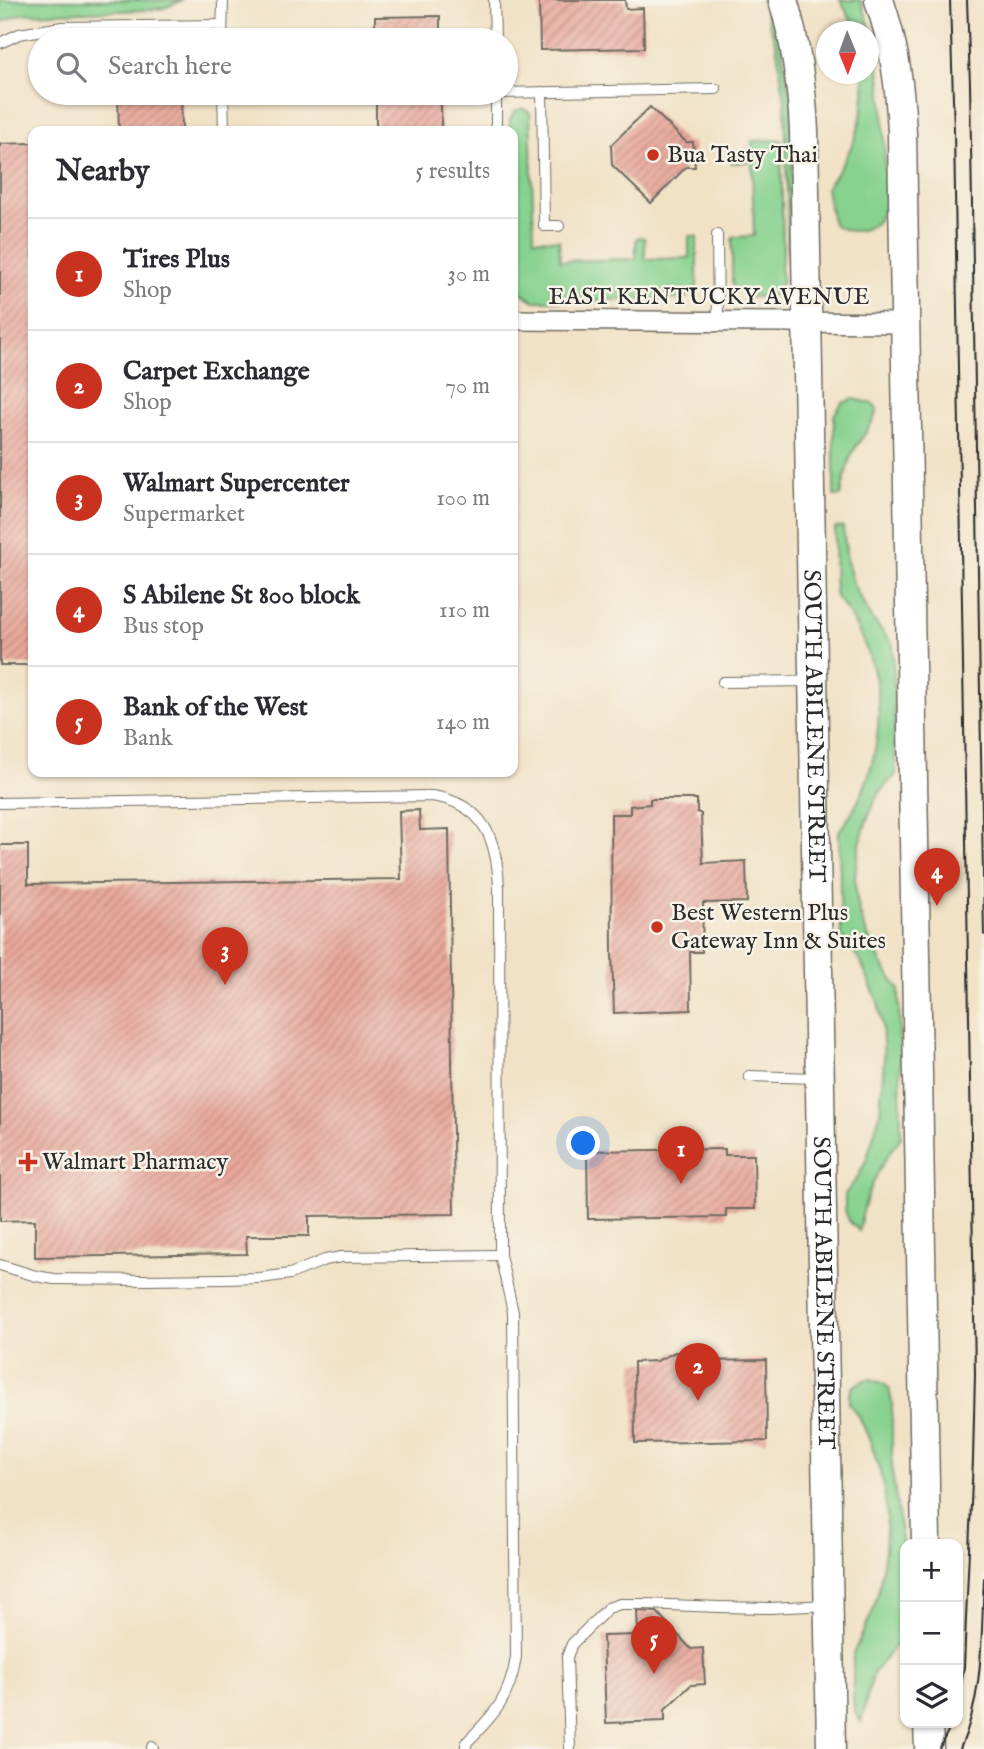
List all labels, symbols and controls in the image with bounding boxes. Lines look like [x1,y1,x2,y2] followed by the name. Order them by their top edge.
[816,21,879,84] north arrow
[28,28,518,105] search box
[52,48,90,86] icon: search
[108,50,232,83] text: Search here
[667,140,818,171] place label: Bua Tasty Thai
[645,147,661,163] marker: Bua Tasty Thai
[56,153,149,191] text: Nearby
[415,157,490,186] text: 5 results
[123,243,230,276] text: Tires Plus
[75,260,83,289] text: 1
[447,260,490,289] text: 30 m
[123,276,172,305] text: Shop
[548,282,870,313] street label: EAST KENTUCKY AVENUE
[123,355,310,388] text: Carpet Exchange
[74,372,84,401] text: 2
[445,372,490,401] text: 70 m
[123,388,172,417] text: Shop
[123,467,350,500] text: Walmart Supercenter
[75,484,83,513] text: 3
[436,484,490,513] text: 100 m
[123,500,245,529] text: Supermarket
[796,569,832,883] street label: SOUTH ABILENE STREET
[123,579,360,612] text: S Abilene St 800 block
[73,596,85,625] text: 4
[439,596,490,625] text: 110 m
[123,612,204,641] text: Bus stop
[123,691,308,724] text: Bank of the West
[75,708,83,737] text: 5
[436,708,490,737] text: 140 m
[123,724,173,753] text: Bank
[914,848,960,906] pin: 4
[671,898,886,957] place label: Best Western Plus Gateway Inn & Suites
[649,919,665,935] marker: Best Western Plus Gateway Inn & Suites
[202,927,248,985] pin: 3
[566,1126,600,1160] your location
[658,1126,704,1184] pin: 1
[805,1136,842,1450] street label: SOUTH ABILENE STREET
[42,1147,229,1178] place label: Walmart Pharmacy
[20,1154,36,1170] marker: Walmart Pharmacy
[675,1343,721,1401] pin: 2
[900,1539,963,1728] map controls
[900,1539,963,1602] button: +
[900,1602,963,1665] button: −
[631,1616,677,1674] pin: 5
[900,1665,963,1728] button: layers

